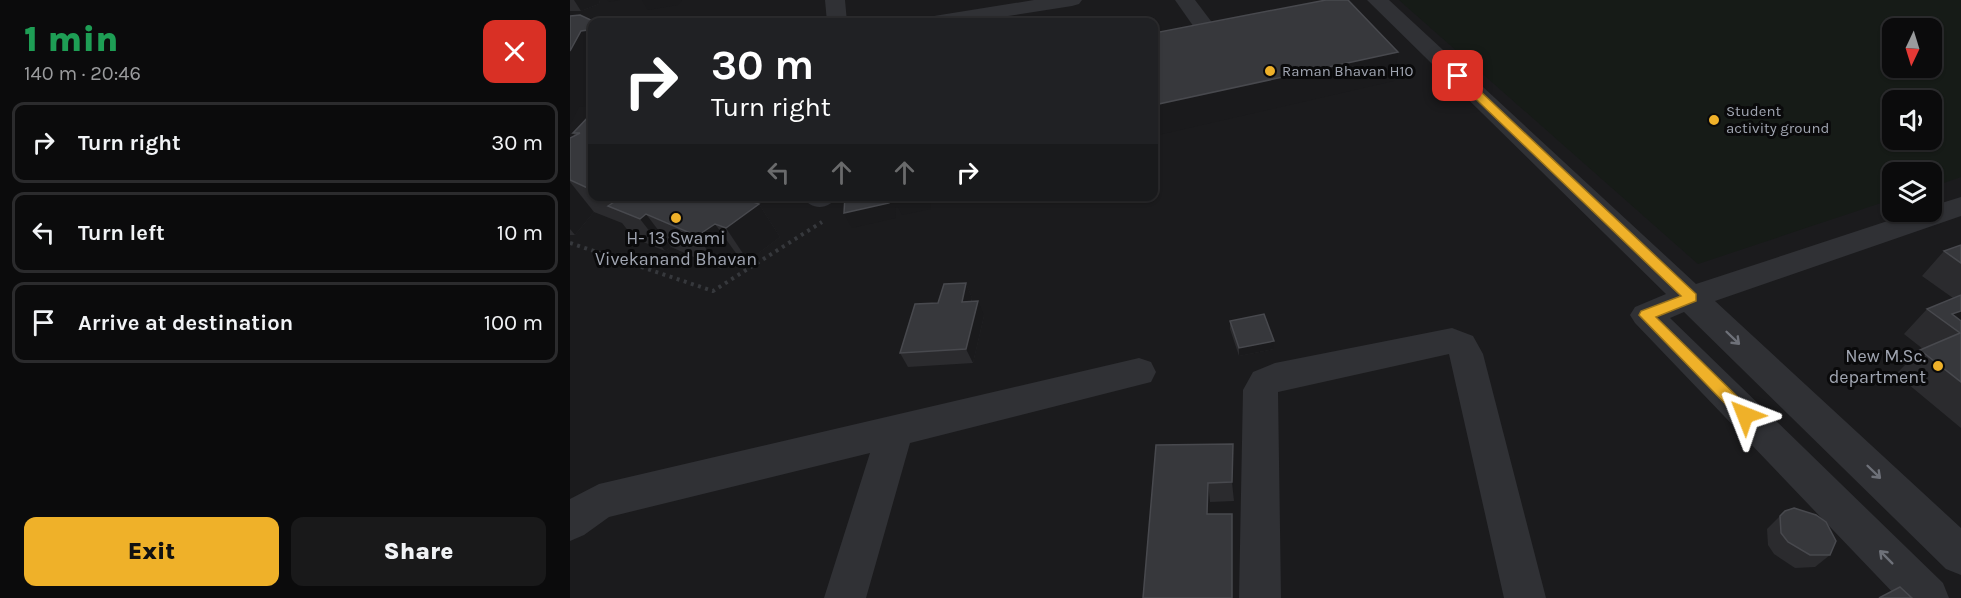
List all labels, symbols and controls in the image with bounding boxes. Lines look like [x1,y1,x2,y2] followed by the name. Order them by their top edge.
[24,18,118,60] text: 1 min
[1882,18,1942,78] north arrow
[1882,18,1942,222] map controls
[483,20,546,83] button: close
[711,40,814,90] text: 30 m
[612,42,690,120] icon: right
[1432,50,1483,101] pin
[1441,59,1474,92] icon: arrive
[24,62,141,85] text: 140 m · 20:46
[1282,62,1413,80] place label: Raman Bhavan H10
[1263,64,1277,78] marker: Raman Bhavan H10
[1882,90,1942,150] button: sound
[711,91,831,123] text: Turn right
[1726,102,1829,137] place label: Student activity ground
[1707,113,1721,127] marker: Student activity ground
[27,126,60,159] icon: right
[78,130,181,156] text: Turn right
[491,130,543,156] text: 30 m
[762,156,795,189] icon: left
[825,156,858,189] icon: ahead
[888,156,921,189] icon: ahead
[951,156,984,189] icon: right
[1882,162,1942,222] button: layers
[669,211,683,225] marker: H- 13 Swami Vivekanand Bhavan
[27,216,60,249] icon: left
[78,220,165,246] text: Turn left
[497,220,543,246] text: 10 m
[595,227,757,270] place label: H- 13 Swami Vivekanand Bhavan
[27,306,60,339] icon: arrive
[78,310,293,336] text: Arrive at destination
[484,310,543,336] text: 100 m
[1726,330,1741,345] one-way arrow
[1829,345,1926,388] place label: New M.Sc. department
[1931,359,1945,373] marker: New M.Sc. department
[1713,383,1777,447] position arrow
[1867,465,1882,479] one-way arrow
[24,517,279,586] button: Exit
[291,517,546,586] button: Share
[1879,549,1894,564] one-way arrow

